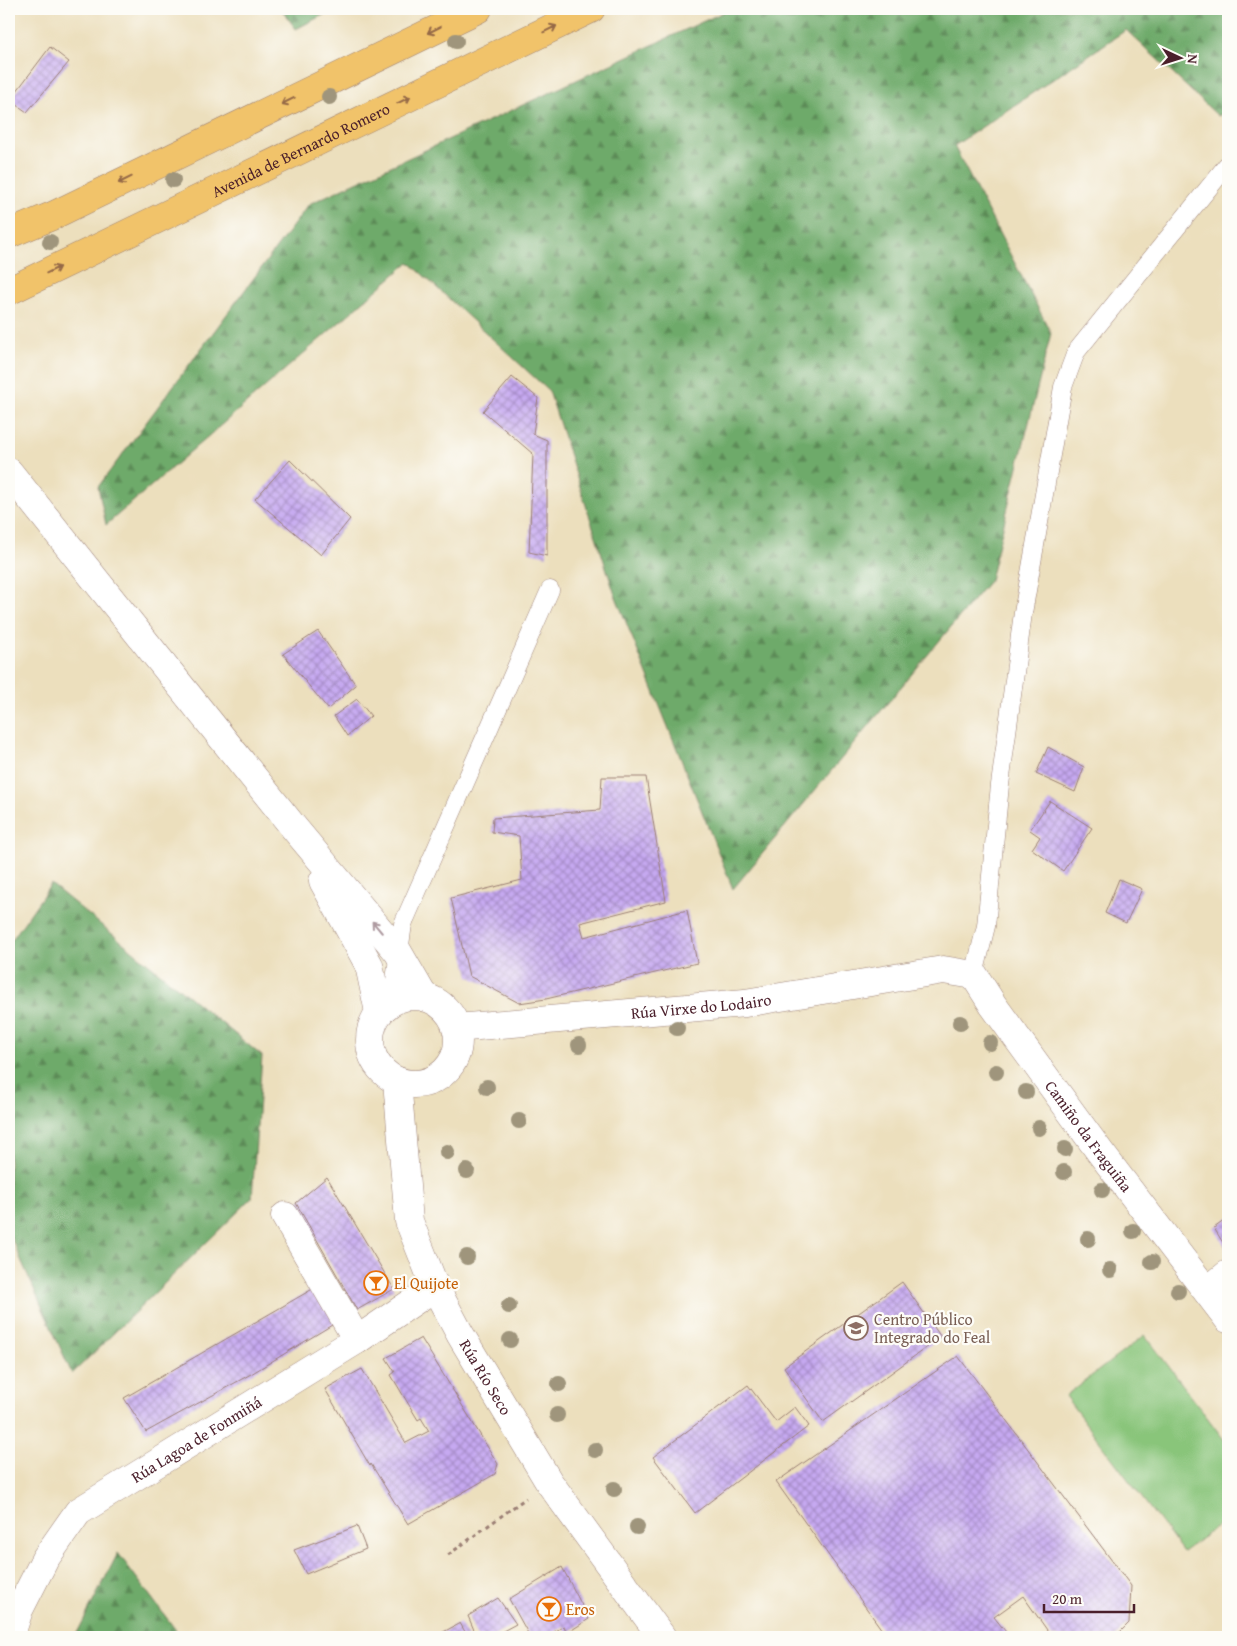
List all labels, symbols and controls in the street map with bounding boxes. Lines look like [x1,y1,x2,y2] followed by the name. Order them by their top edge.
[542,23,557,33] one-way arrow
[427,26,442,35] one-way arrow
[1154,32,1204,82] north arrow
[1183,54,1203,65] text: N
[396,94,411,104] one-way arrow
[207,96,394,203] street label: Avenida de Bernardo Romero
[281,97,296,106] one-way arrow
[118,176,133,186] one-way arrow
[45,265,60,274] one-way arrow
[372,921,383,934] one-way arrow
[630,987,773,1025] street label: Rúa Virxe do Lodairo
[1039,1075,1139,1197] street label: Camiño da Fraguiña
[363,1270,389,1296] bar icon: El Quijote
[394,1271,459,1295] place label: El Quijote
[874,1307,991,1349] place label: Centro Público Integrado do Feal
[843,1315,869,1341] school or university icon: Centro Público Integrado do Feal
[454,1335,518,1420] street label: Rúa Río Seco
[126,1389,267,1489] street label: Rúa Lagoa de Fonmiñá
[1044,1581,1134,1613] scale bar
[1052,1588,1083,1609] text: 20 m
[536,1596,562,1622] bar icon: Eros
[566,1597,595,1621] place label: Eros

